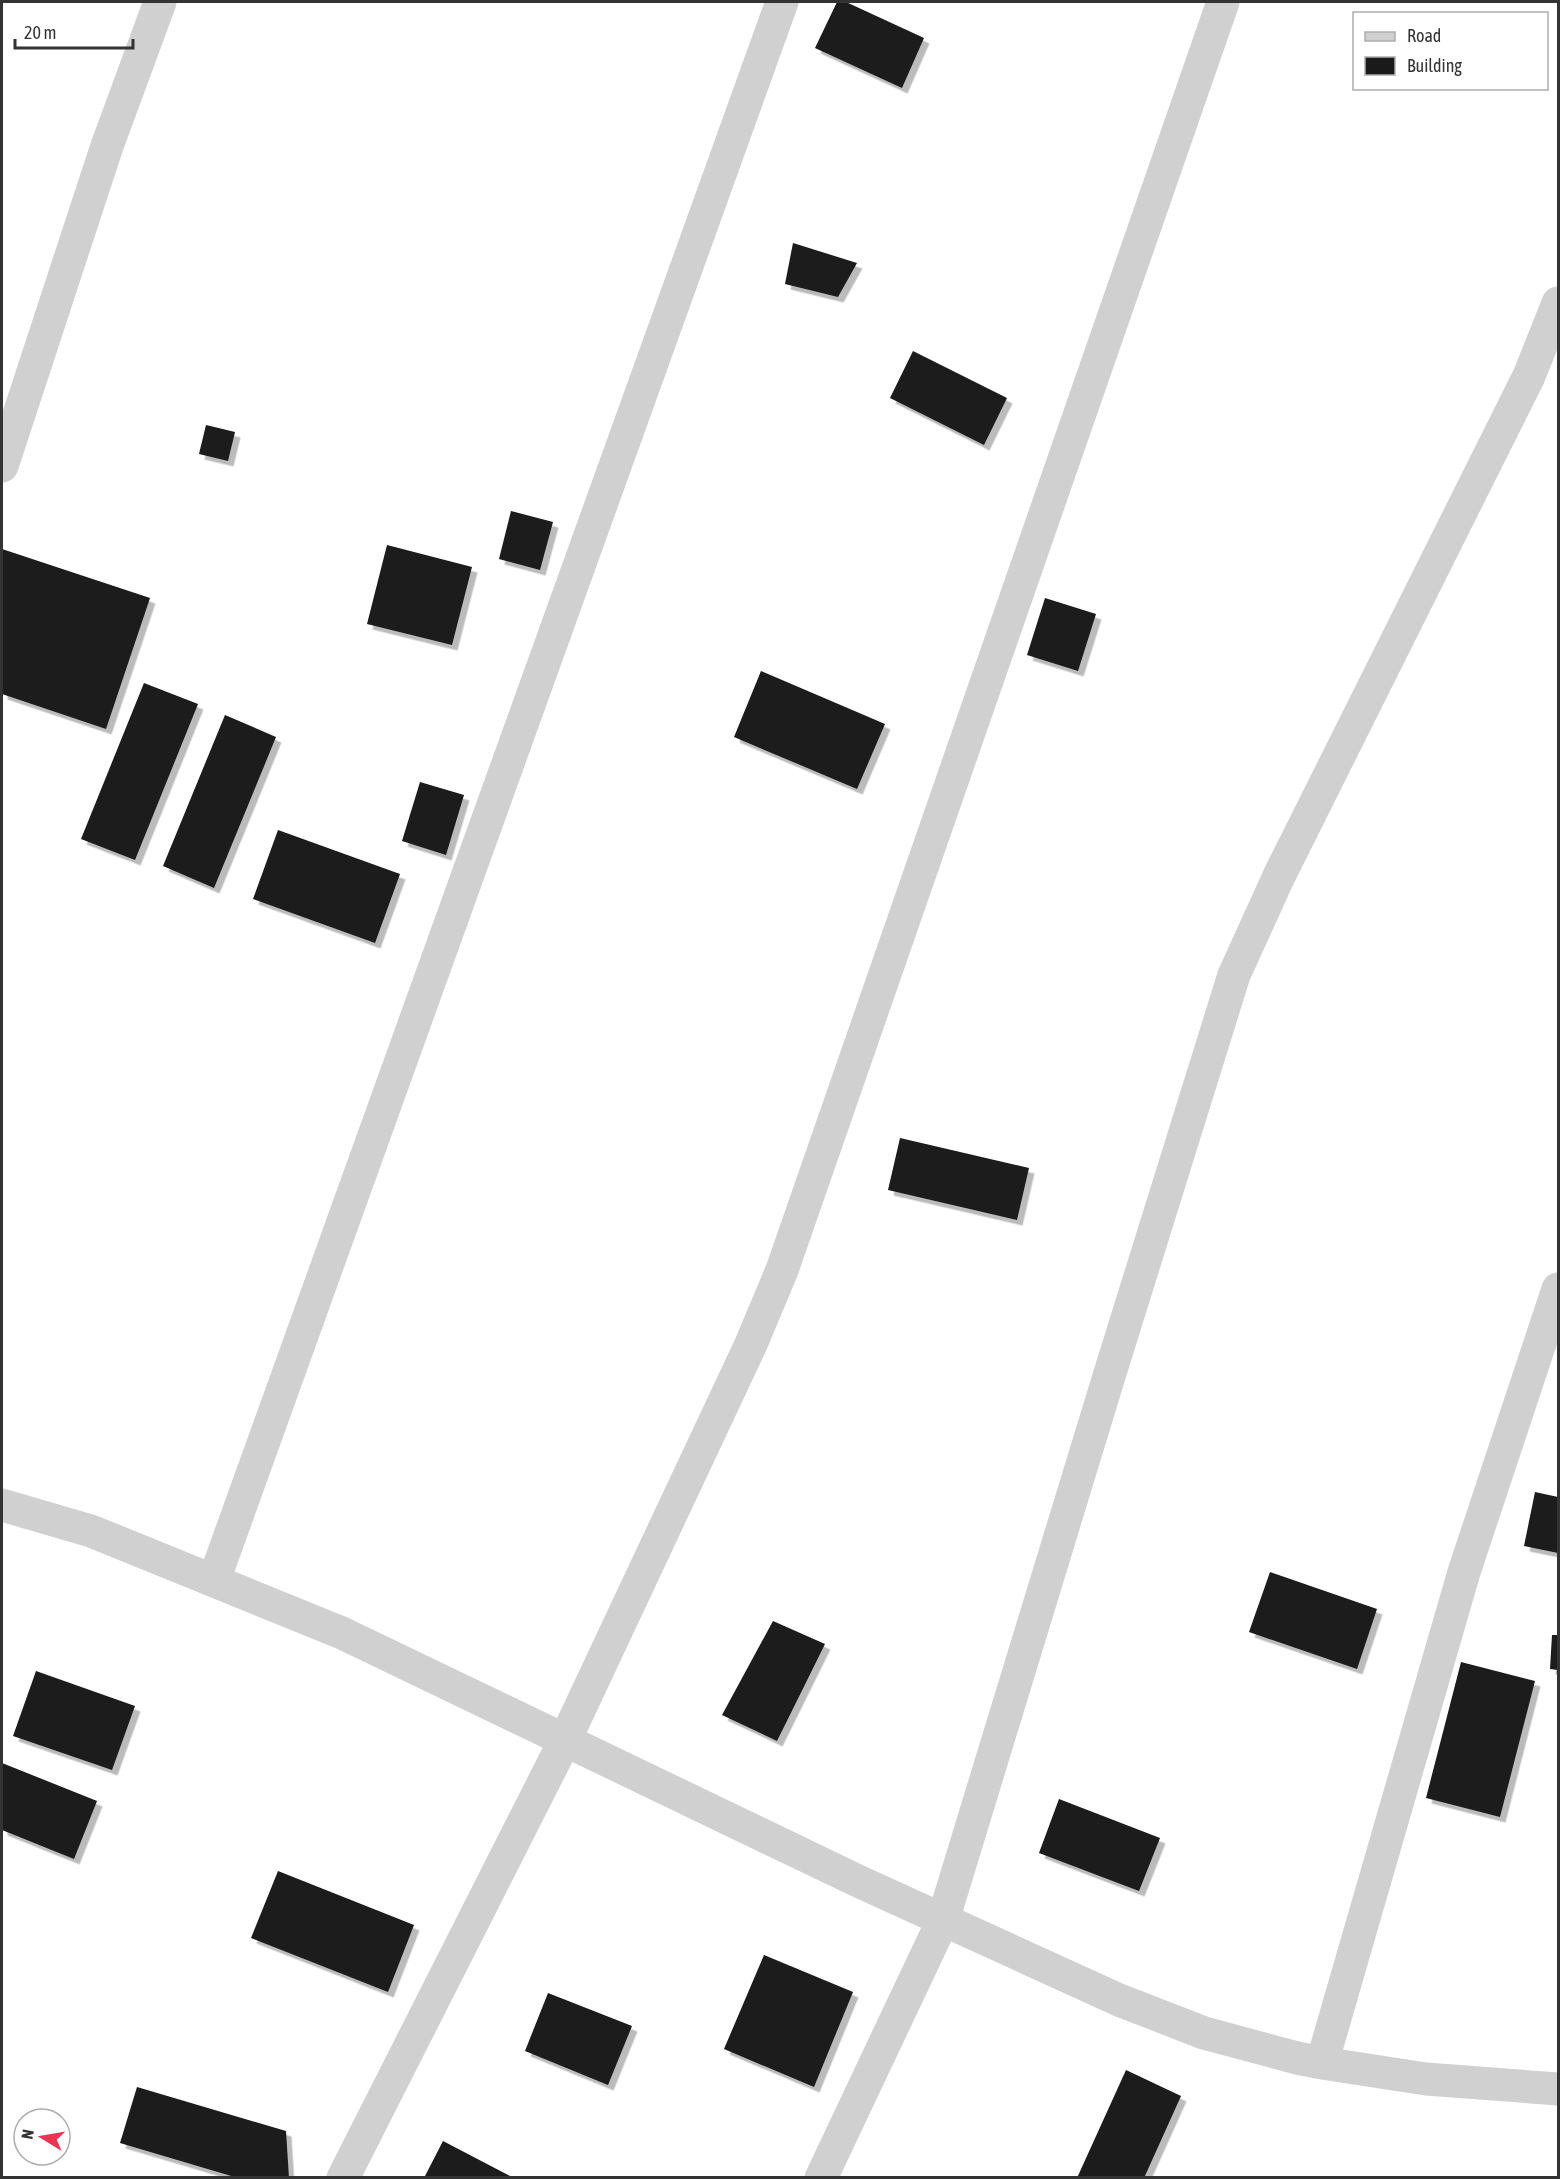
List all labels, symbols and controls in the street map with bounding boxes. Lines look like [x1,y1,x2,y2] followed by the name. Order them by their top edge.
[15,12,134,50] scale bar
[1353,12,1548,90] legend
[24,22,56,43] text: 20 m
[1407,25,1441,46] text: Road
[1407,55,1462,76] text: Building
[12,2107,72,2167] north arrow
[18,2128,37,2140] text: N

